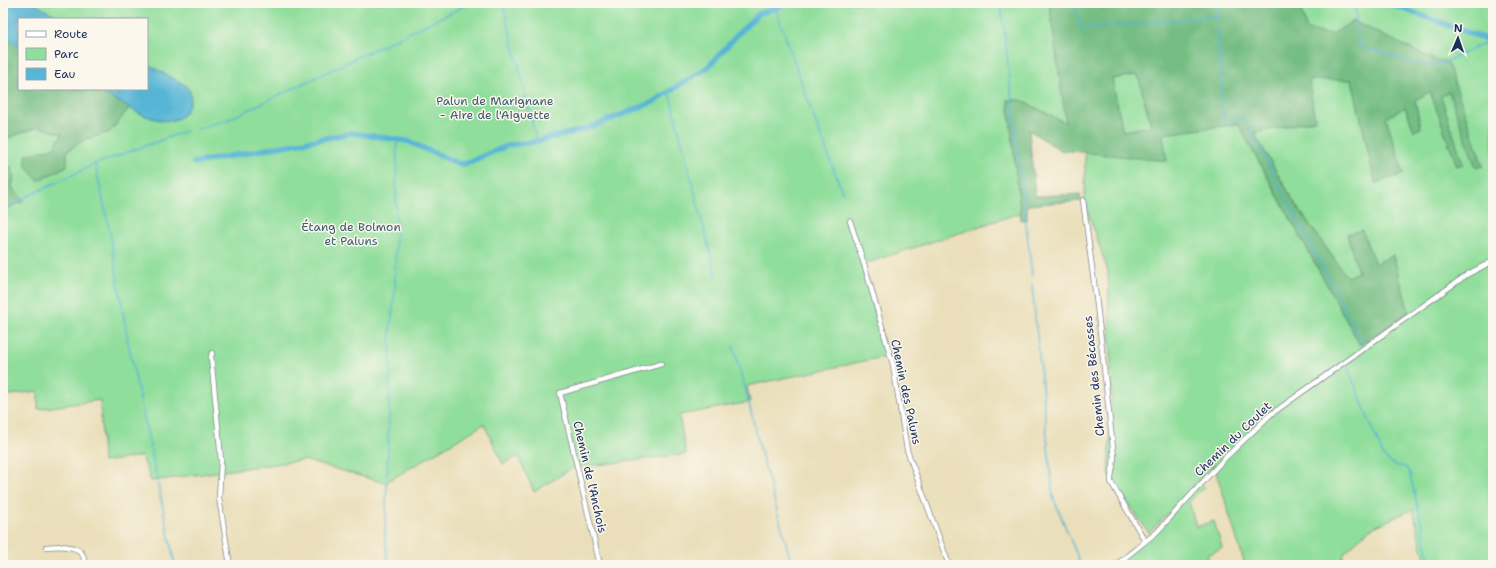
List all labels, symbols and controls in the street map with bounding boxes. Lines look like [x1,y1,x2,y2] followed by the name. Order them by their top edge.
[18,18,148,90] legend
[1438,18,1478,58] north arrow
[1454,21,1463,36] text: N
[54,26,88,42] text: Route
[54,46,79,62] text: Parc
[54,66,76,82] text: Eau
[436,93,554,123] park label: Palun de Marignane - Aire de l'Aiguette
[301,219,401,249] park label: Étang de Bolmon et Paluns
[1080,315,1108,437] street label: Chemin des Bécasses
[887,338,925,446] street label: Chemin des Paluns
[1191,398,1275,480] street label: Chemin du Coulet
[569,419,611,535] street label: Chemin de l'Anchois

